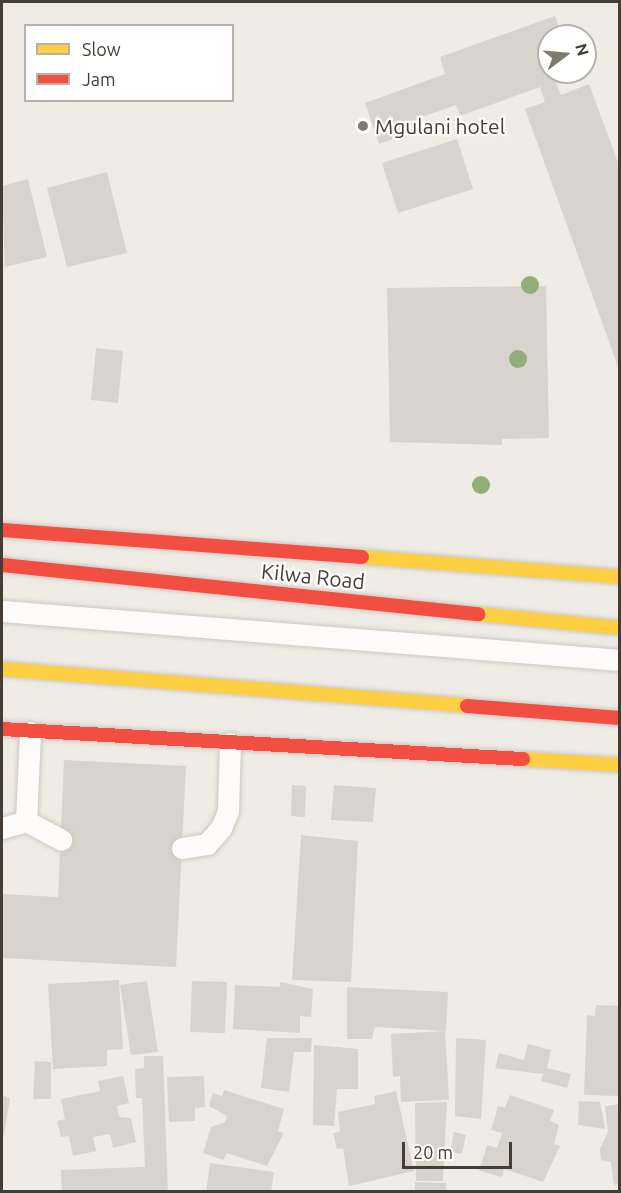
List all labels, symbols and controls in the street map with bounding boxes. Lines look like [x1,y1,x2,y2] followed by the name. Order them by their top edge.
[24,24,234,102] legend
[537,24,597,84] north arrow
[82,39,121,59] text: Slow
[572,41,593,58] text: N
[82,69,116,89] text: Jam
[375,113,505,139] place label: Mgulani hotel
[356,119,370,133] marker: Mgulani hotel
[260,558,366,594] street label: Kilwa Road
[405,1130,514,1168] scale bar
[413,1142,453,1162] text: 20 m

